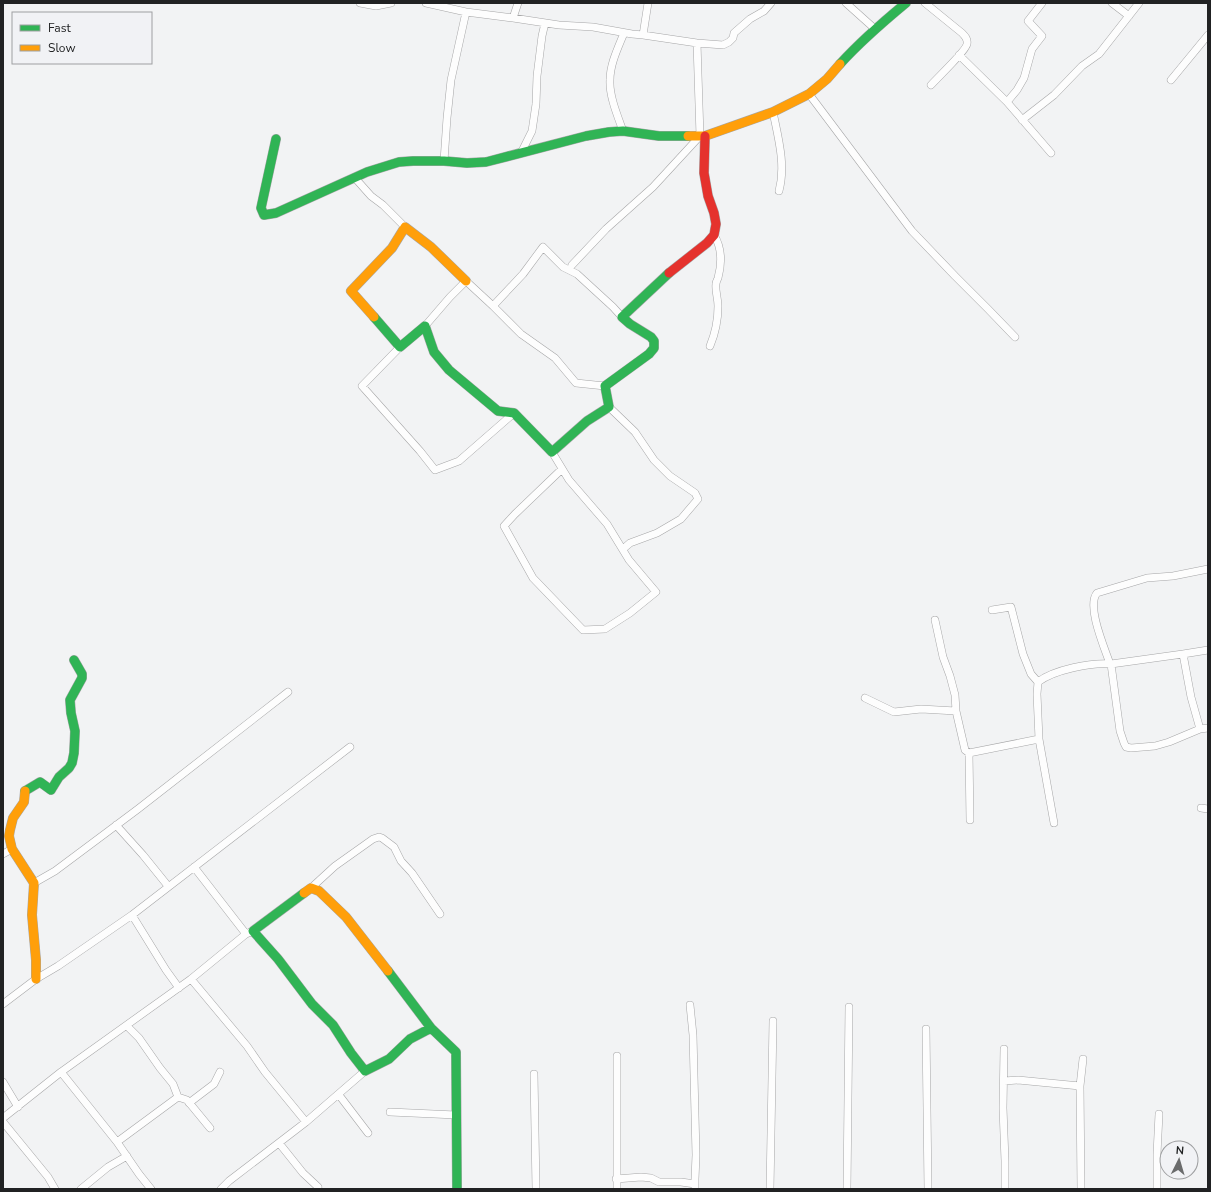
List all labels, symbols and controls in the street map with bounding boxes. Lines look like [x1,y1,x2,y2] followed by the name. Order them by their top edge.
[12,12,152,64] legend
[48,20,71,36] text: Fast
[48,40,76,56] text: Slow
[1159,1140,1199,1180] north arrow
[1175,1143,1185,1158] text: N

